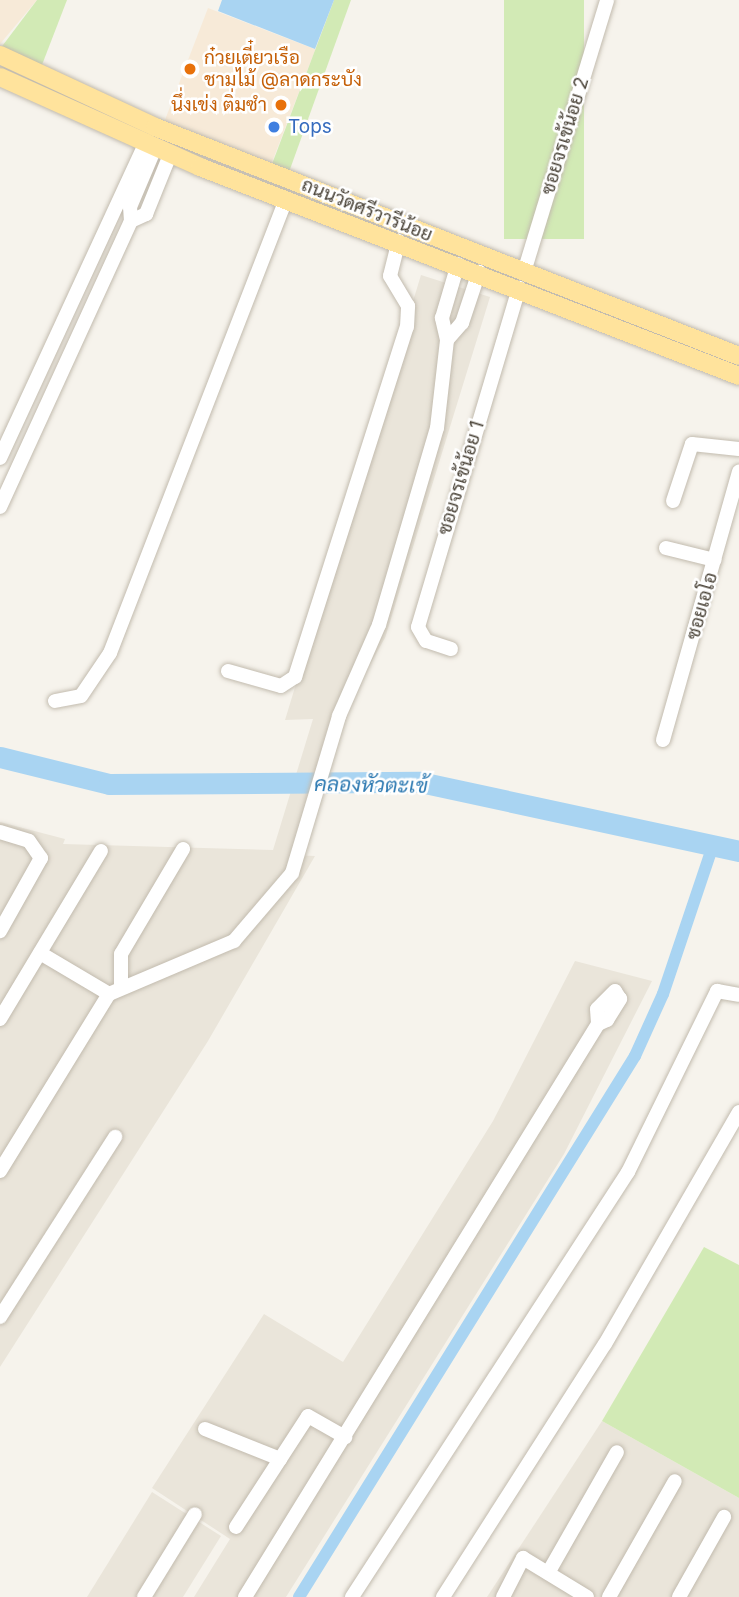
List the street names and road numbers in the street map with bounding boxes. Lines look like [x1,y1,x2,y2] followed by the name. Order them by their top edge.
[536,74,594,198] street label: ซอยจรเข้น้อย 2
[298,173,436,247] street label: ถนนวัดศรีวารีน้อย
[433,418,489,538] street label: ซอยจรเข้น้อย 1
[682,570,722,642] street label: ซอยเอโอ

